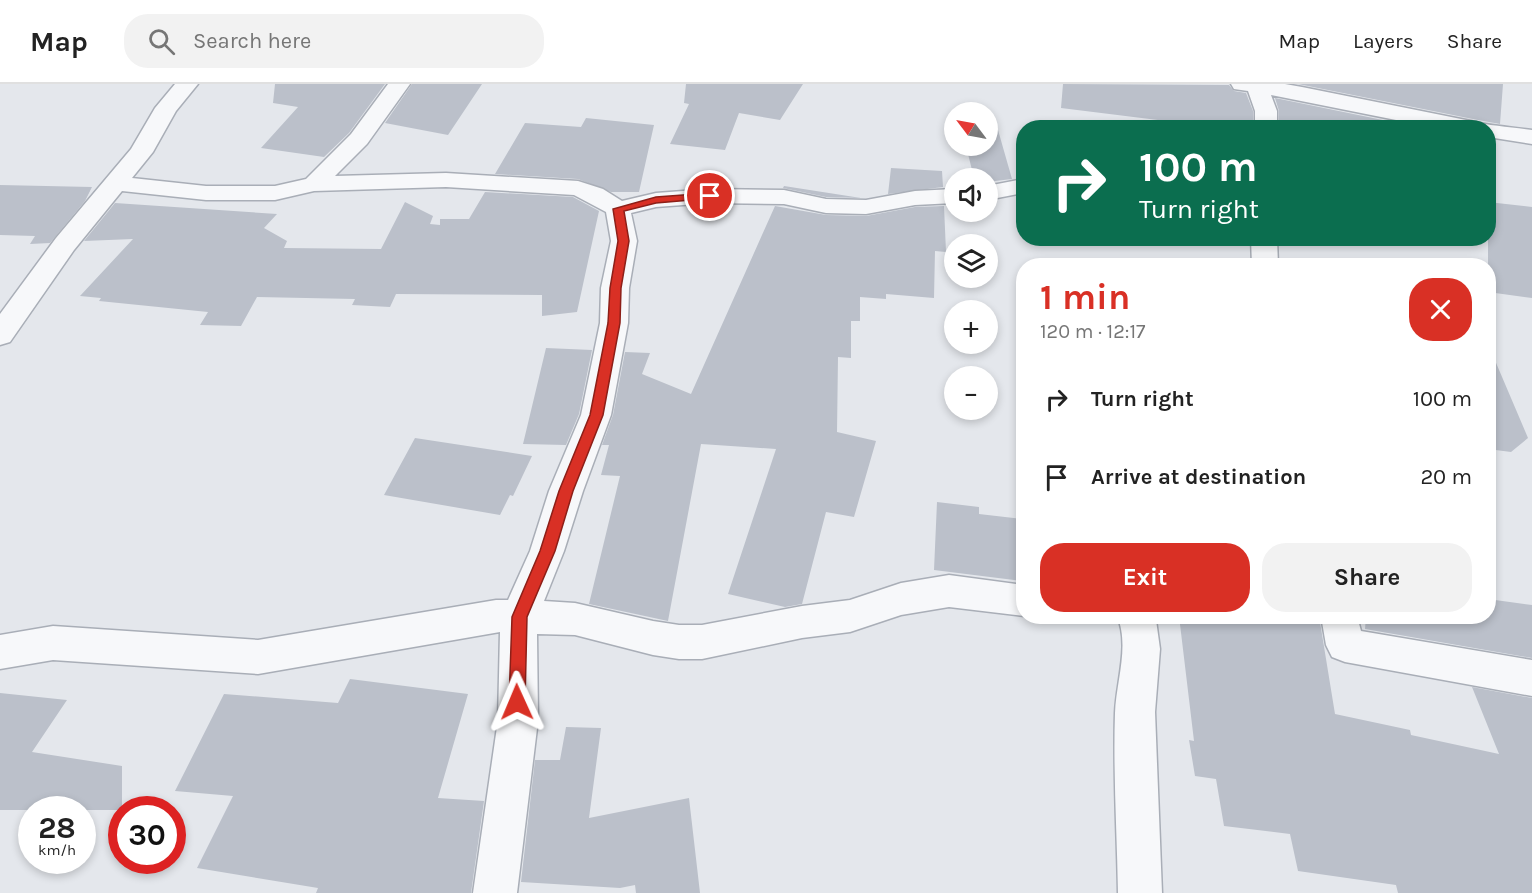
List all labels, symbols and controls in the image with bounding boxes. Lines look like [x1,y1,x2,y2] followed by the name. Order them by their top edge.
[124,14,544,68] search box
[30,25,88,58] text: Map
[145,25,178,58] icon: search
[193,28,311,54] text: Search here
[1278,29,1320,53] text: Map
[1353,29,1414,53] text: Layers
[1447,29,1502,53] text: Share
[944,102,998,156] north arrow
[944,102,998,420] map controls
[1139,142,1258,192] text: 100 m
[1040,144,1118,222] icon: right
[944,168,998,222] button: sound
[684,170,735,221] pin
[693,179,726,212] icon: arrive
[1139,193,1259,225] text: Turn right
[944,234,998,288] button: layers
[1040,276,1130,318] text: 1 min
[1409,278,1472,341] button: close
[944,300,998,354] button: +
[1040,320,1145,343] text: 120 m · 12:17
[944,366,998,420] button: −
[1040,383,1073,416] icon: right
[1091,386,1194,412] text: Turn right
[1413,386,1472,412] text: 100 m
[1040,461,1073,494] icon: arrive
[1091,464,1306,490] text: Arrive at destination
[1420,464,1472,490] text: 20 m
[1040,543,1250,612] button: Exit
[1262,543,1472,612] button: Share
[485,670,549,734] position arrow
[108,796,186,874] speed limit sign: 30
[38,810,76,846] text: 28
[38,841,76,859] text: km/h

